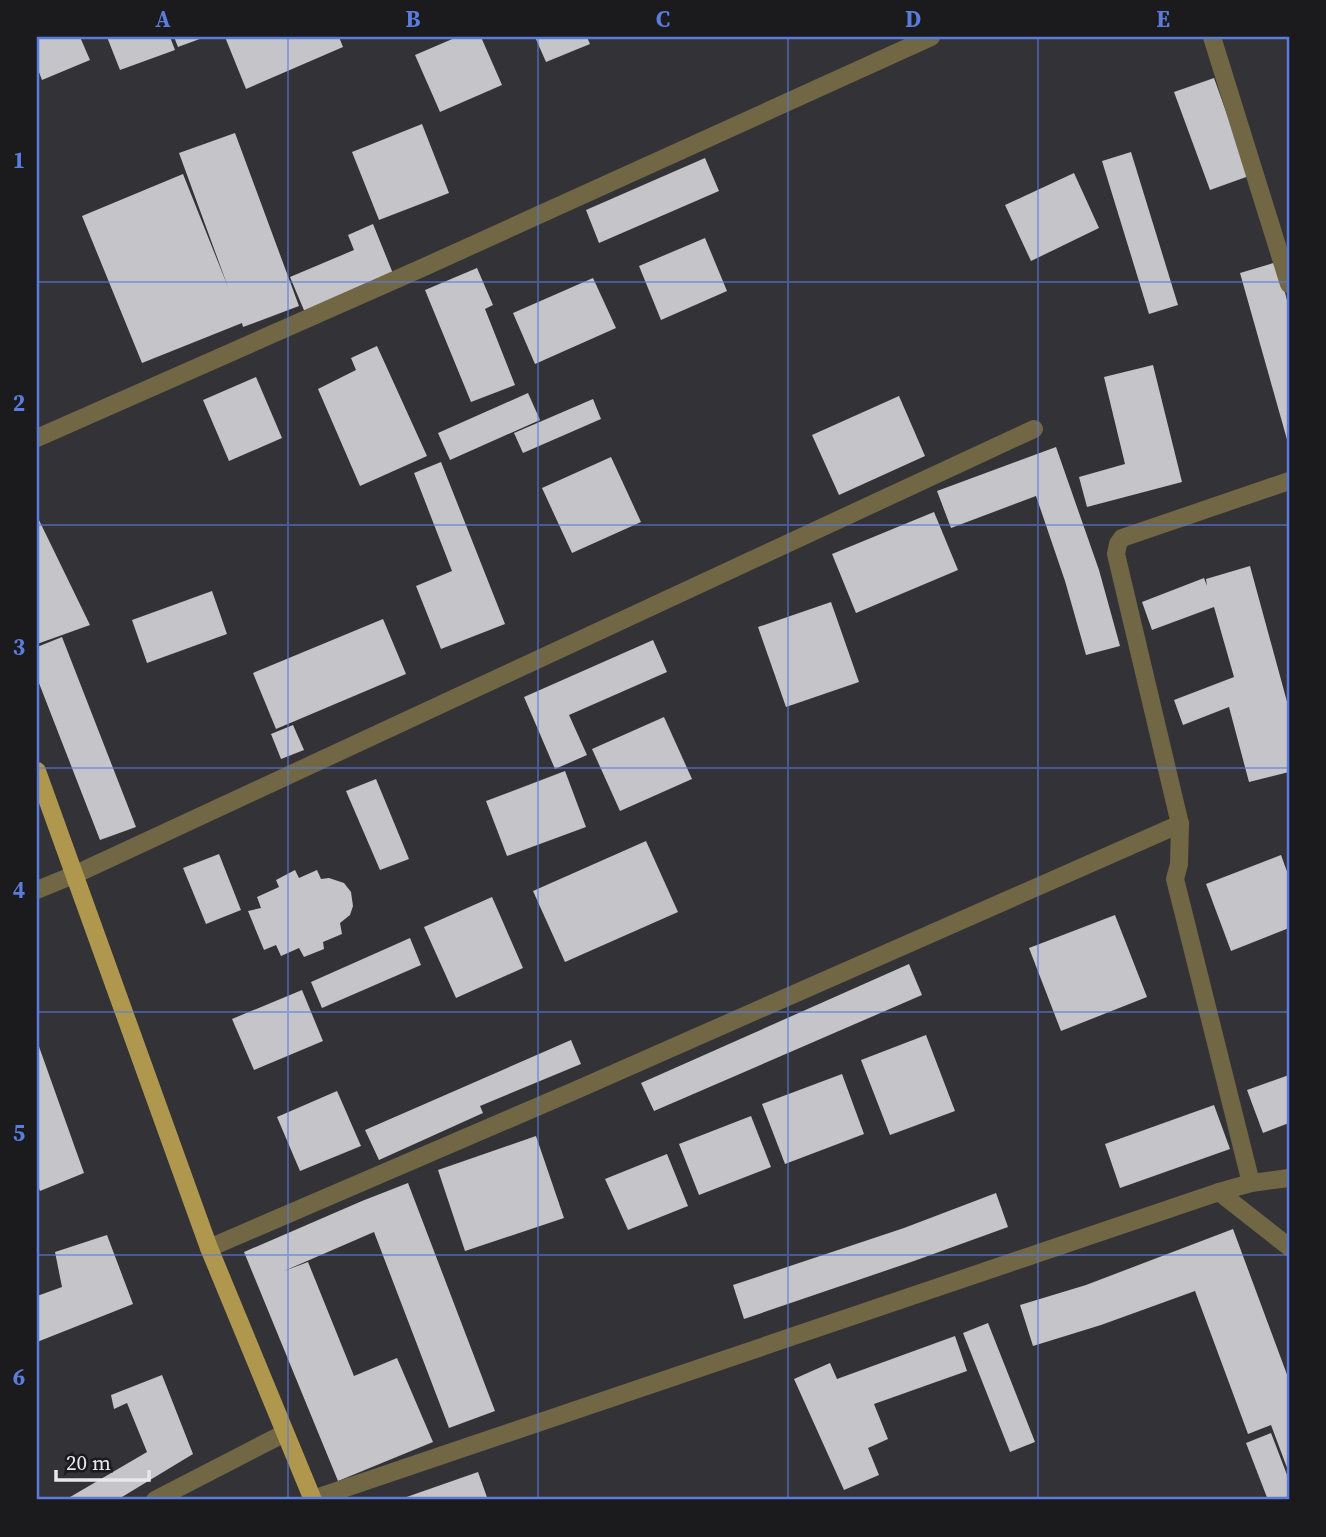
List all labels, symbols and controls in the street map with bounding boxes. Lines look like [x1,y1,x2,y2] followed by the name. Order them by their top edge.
[155,3,171,35] text: A
[406,3,421,35] text: B
[656,3,670,35] text: C
[905,3,921,35] text: D
[1156,3,1170,35] text: E
[13,144,25,176] text: 1
[13,387,25,419] text: 2
[13,631,25,663] text: 3
[13,874,25,906] text: 4
[13,1117,25,1149] text: 5
[13,1361,25,1393] text: 6
[56,1439,149,1483] scale bar
[66,1448,111,1477] text: 20 m

